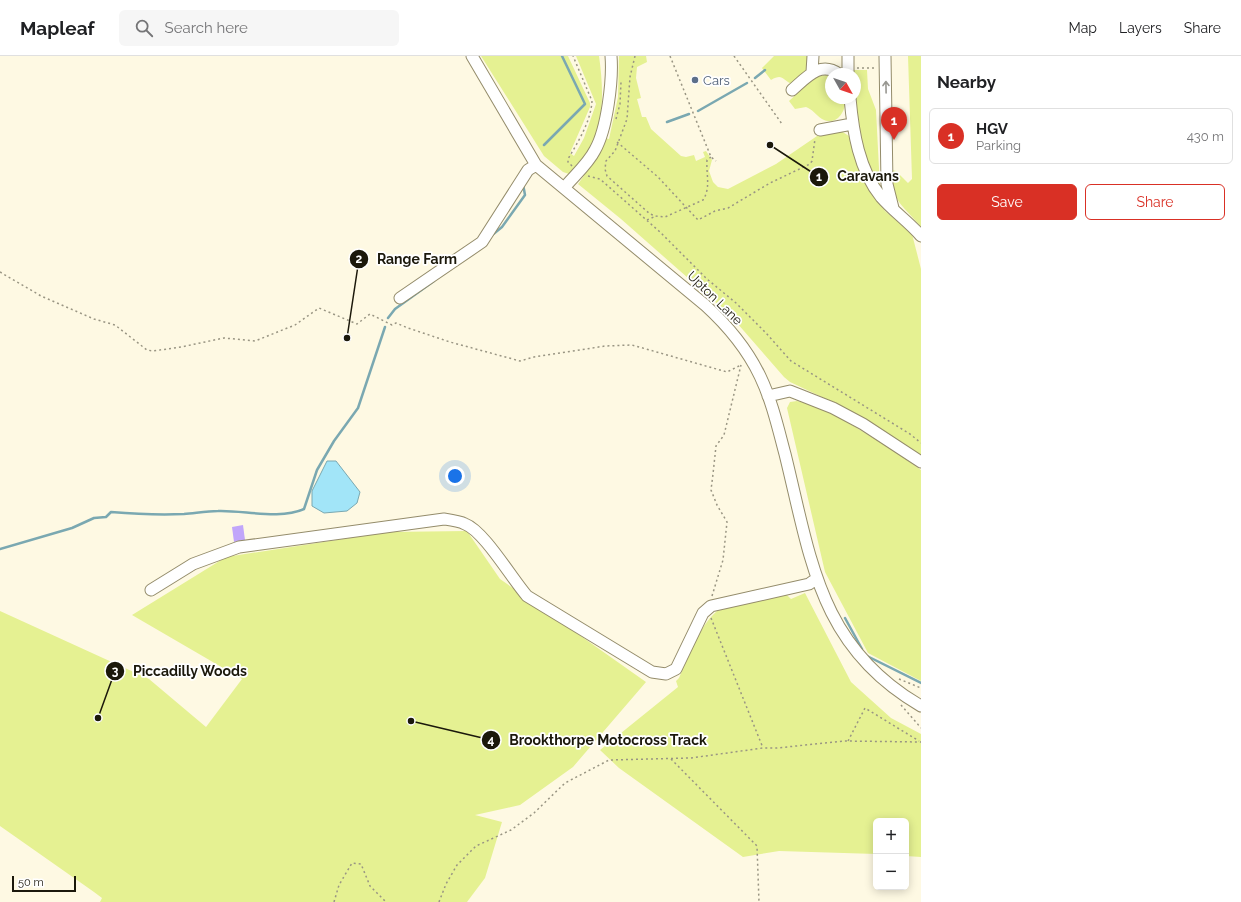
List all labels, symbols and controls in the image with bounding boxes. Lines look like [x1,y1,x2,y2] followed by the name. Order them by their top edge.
[119,10,399,46] search box
[20,17,95,39] text: Mapleaf
[133,17,155,39] icon: search
[165,19,248,37] text: Search here
[1069,20,1097,36] text: Map
[1119,20,1162,36] text: Layers
[1184,20,1221,36] text: Share
[825,68,861,104] north arrow
[937,72,996,92] text: Nearby
[703,73,730,88] place label: Cars
[690,75,700,85] marker: Cars
[882,81,890,94] one-way arrow
[881,107,907,140] pin: 1
[976,120,1008,138] text: HGV
[948,129,954,144] text: 1
[1187,129,1224,144] text: 430 m
[976,138,1021,153] text: Parking
[809,164,907,190] callout: Caravans
[837,168,899,184] text: Caravans
[816,170,822,184] text: 1
[937,184,1077,220] button: Save
[1085,184,1225,220] button: Share
[349,246,465,272] callout: Range Farm
[377,251,457,267] text: Range Farm
[356,252,363,266] text: 2
[684,268,746,328] street label: Upton Lane
[445,466,465,486] your location
[105,658,256,684] callout: Piccadilly Woods
[133,663,247,679] text: Piccadilly Woods
[112,664,119,678] text: 3
[481,727,715,753] callout: Brookthorpe Motocross Track
[509,732,707,748] text: Brookthorpe Motocross Track
[488,733,495,747] text: 4
[873,818,909,890] map controls
[873,818,909,854] button: +
[873,854,909,890] button: −
[12,874,76,893] scale bar
[18,876,44,889] text: 50 m

